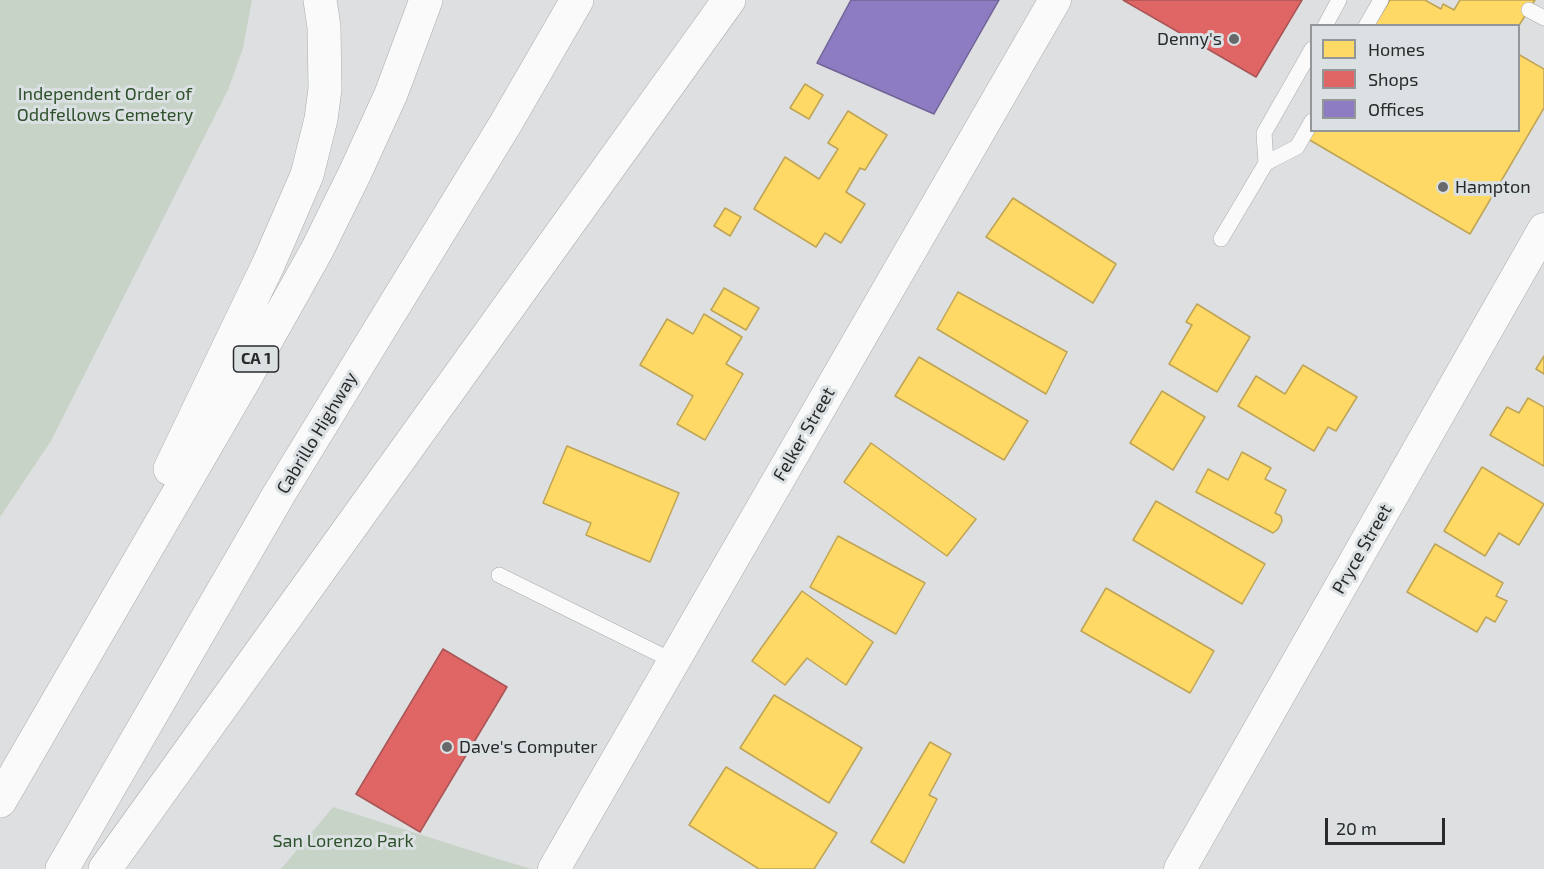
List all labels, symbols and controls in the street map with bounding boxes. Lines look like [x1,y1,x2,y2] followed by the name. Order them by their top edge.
[1310,24,1520,132] legend
[1157,28,1222,50] place label: Denny's
[1227,32,1241,46] marker: Denny's
[1368,38,1425,60] text: Homes
[1368,68,1418,90] text: Shops
[17,83,193,125] park label: Independent Order of Oddfellows Cemetery
[1368,98,1424,120] text: Offices
[1455,176,1531,198] place label: Hampton
[1436,180,1450,194] marker: Hampton
[234,346,278,372] road number: CA 1
[272,368,362,498] street label: Cabrillo Highway
[769,383,839,485] street label: Felker Street
[1328,500,1396,598] street label: Pryce Street
[459,736,597,758] place label: Dave's Computer
[440,740,454,754] marker: Dave's Computer
[1328,806,1448,844] scale bar
[1336,817,1377,839] text: 20 m
[272,830,414,852] park label: San Lorenzo Park

